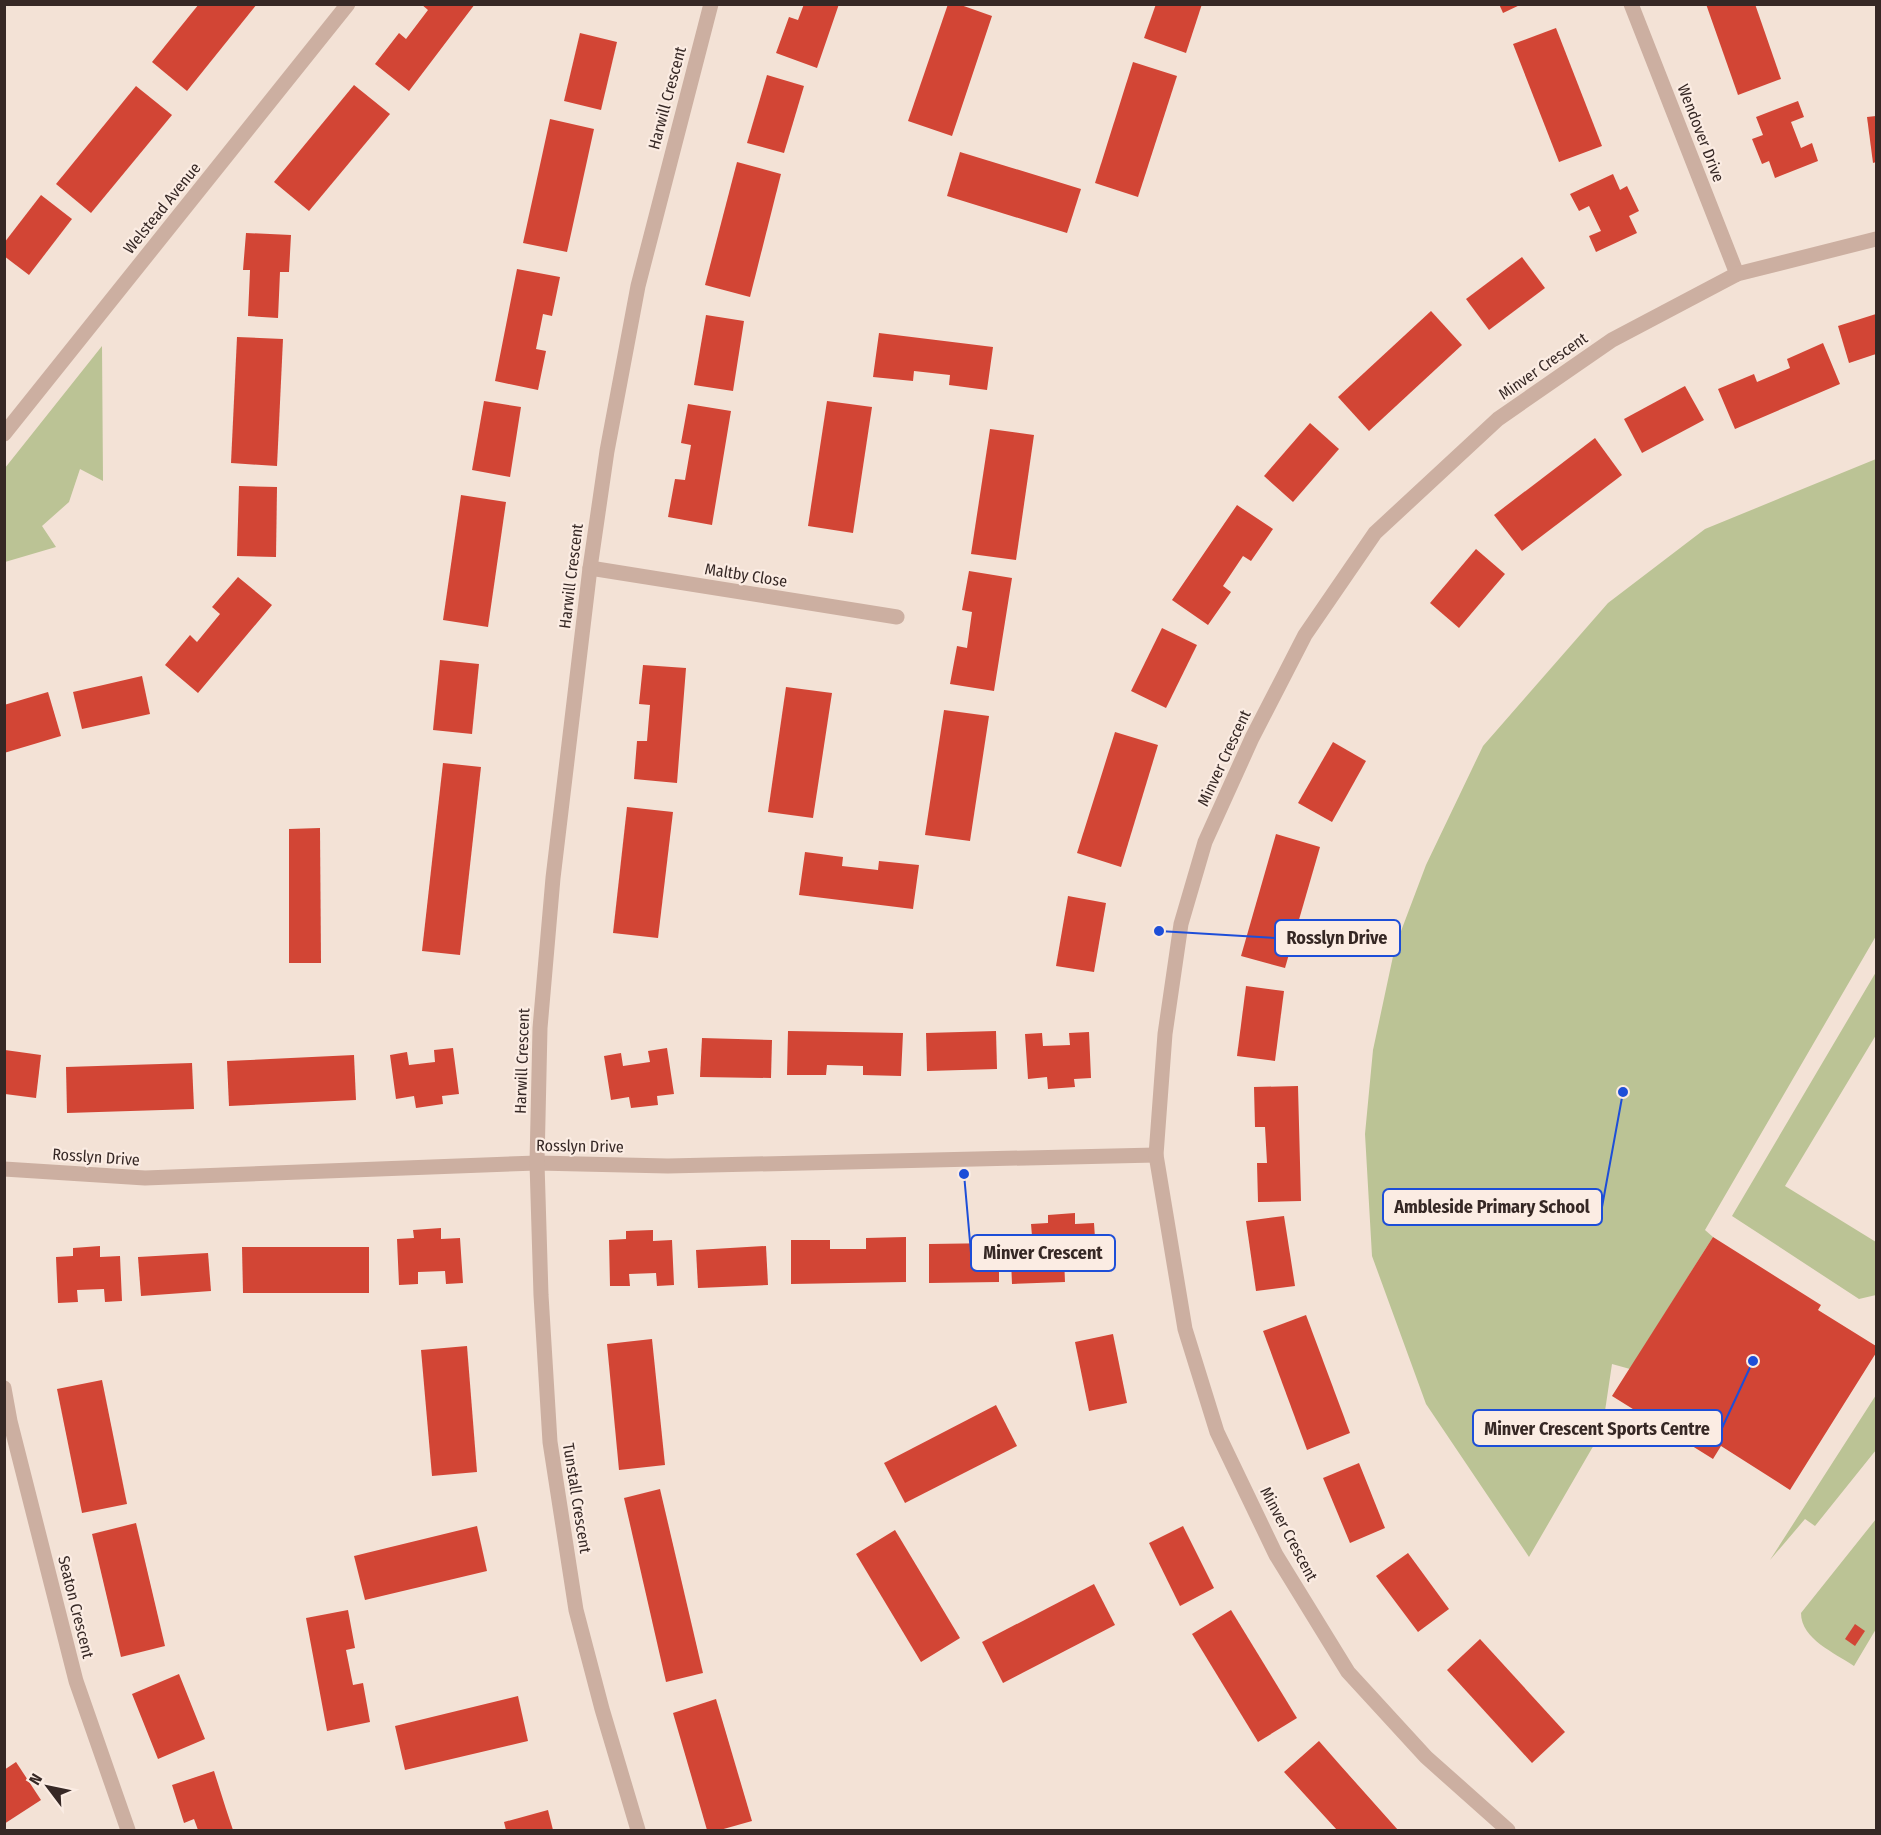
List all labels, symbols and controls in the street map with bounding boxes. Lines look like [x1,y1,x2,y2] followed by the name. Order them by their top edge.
[644,44,690,152] street label: Harwill Crescent
[1674,81,1728,185] street label: Wendover Drive
[119,159,205,257] street label: Welstead Avenue
[1495,328,1592,404] street label: Minver Crescent
[555,522,587,630] street label: Harwill Crescent
[703,559,789,591] street label: Maltby Close
[1193,706,1255,809] street label: Minver Crescent
[1275,920,1400,956] callout: Rosslyn Drive
[1287,927,1387,949] text: Rosslyn Drive
[511,1007,533,1114] street label: Harwill Crescent
[536,1136,624,1156] street label: Rosslyn Drive
[52,1144,140,1170] street label: Rosslyn Drive
[1383,1189,1602,1225] callout: Ambleside Primary School
[1393,1196,1590,1218] text: Ambleside Primary School
[971,1235,1115,1271] callout: Minver Crescent
[983,1242,1103,1264] text: Minver Crescent
[1473,1410,1722,1446] callout: Minver Crescent Sports Centre
[1484,1418,1710,1440] text: Minver Crescent Sports Centre
[559,1442,595,1555] street label: Tunstall Crescent
[1256,1484,1322,1585] street label: Minver Crescent
[54,1554,98,1661] street label: Seaton Crescent
[18,1757,78,1817] north arrow
[25,1770,46,1788] text: N

